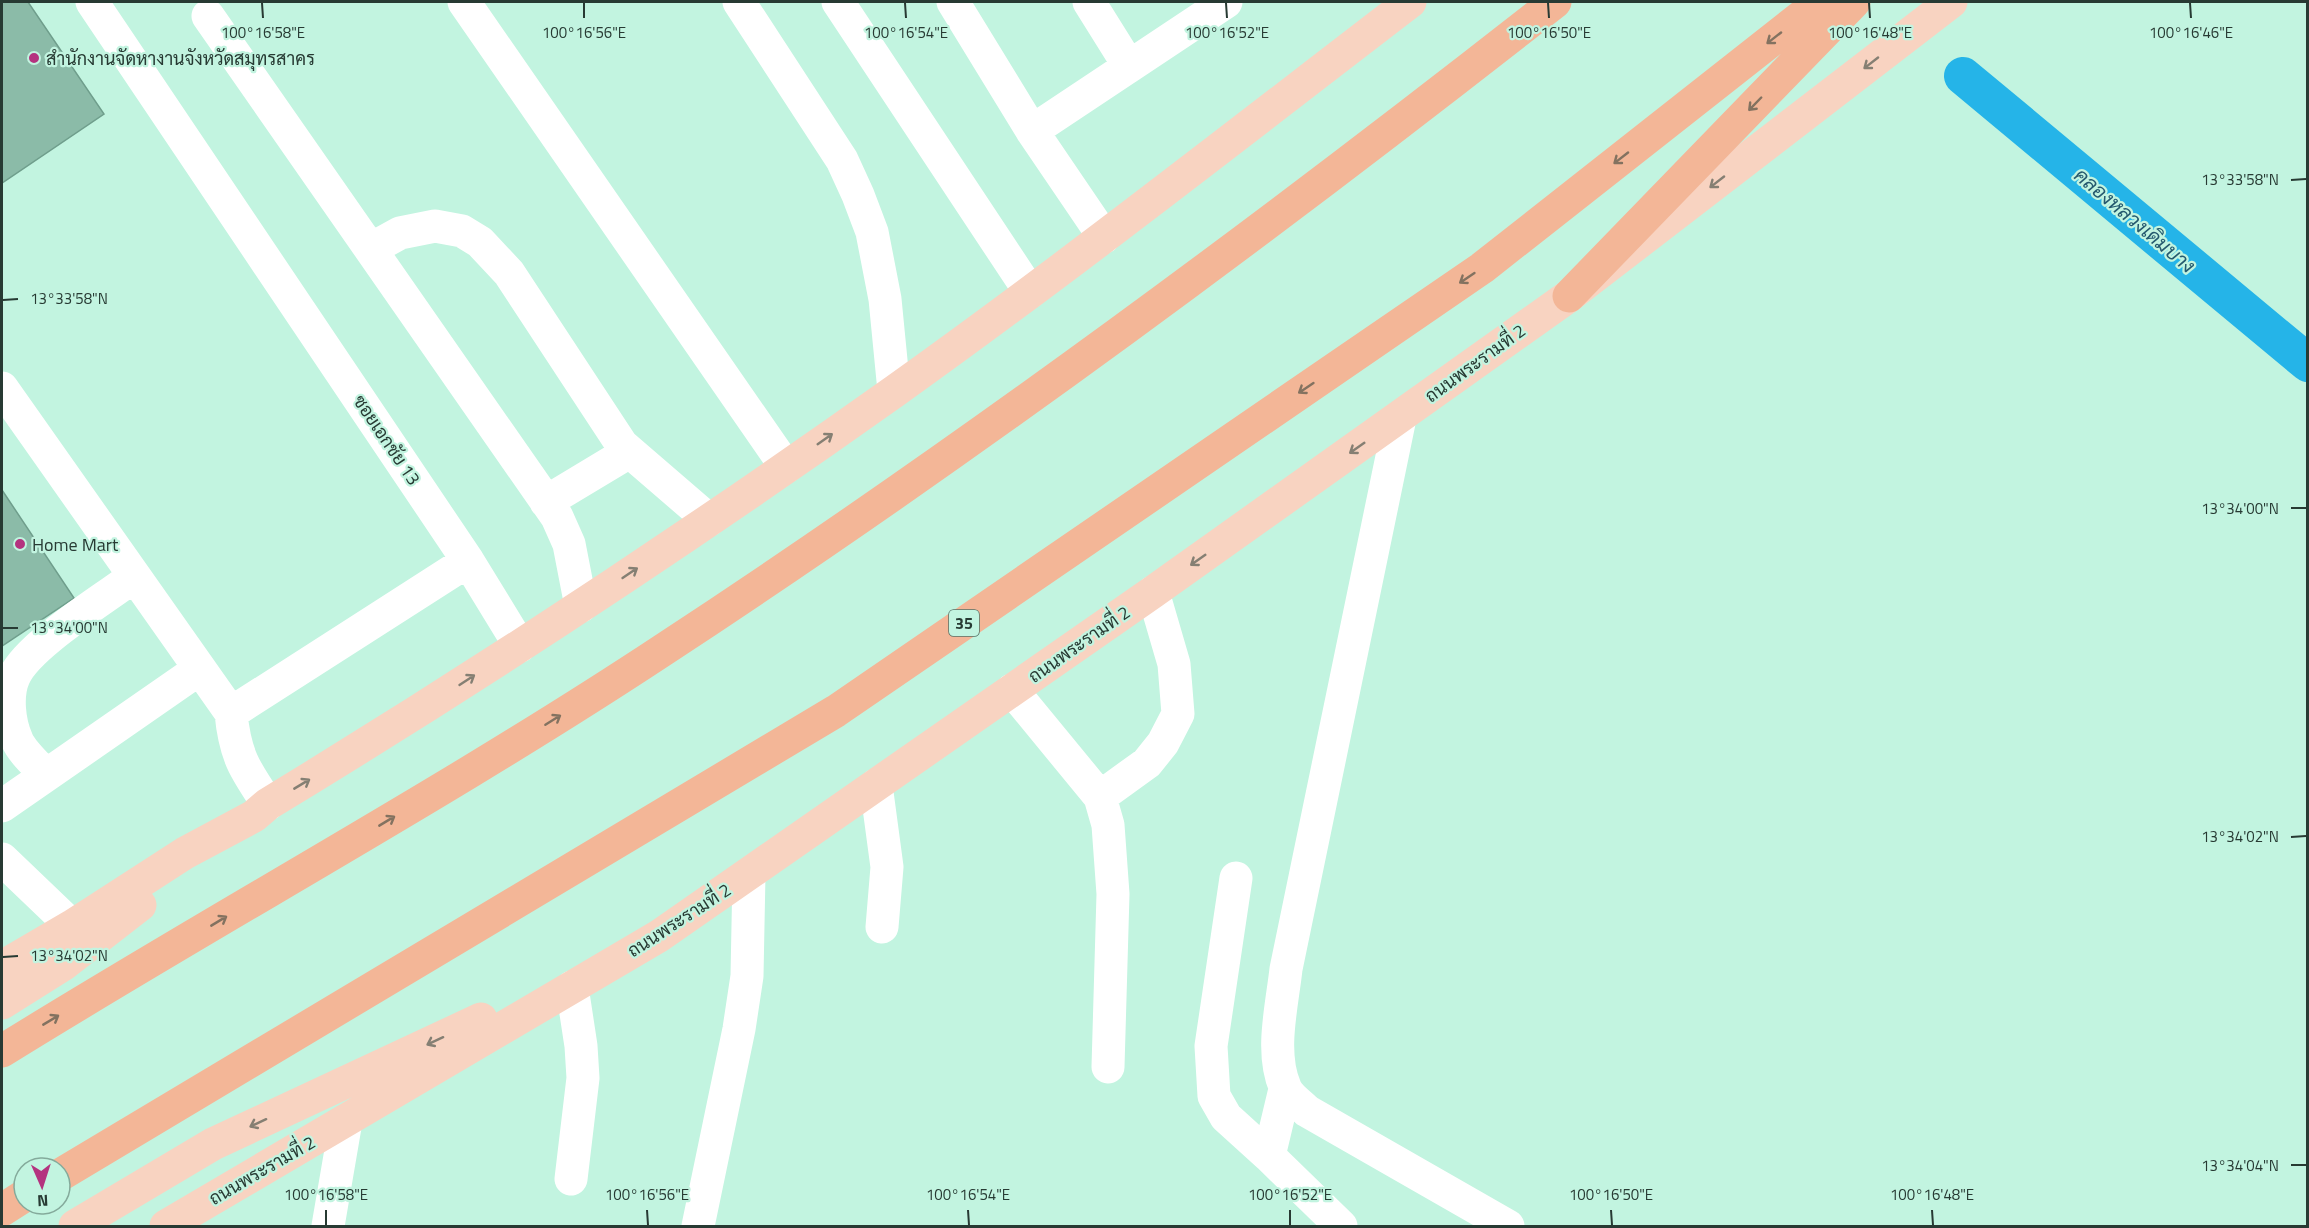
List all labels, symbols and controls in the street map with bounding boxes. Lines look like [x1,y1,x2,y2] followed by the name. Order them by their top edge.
[221,21,305,44] text: 100°16'58"E
[542,21,626,44] text: 100°16'56"E
[864,21,948,44] text: 100°16'54"E
[1185,21,1269,44] text: 100°16'52"E
[1507,21,1591,44] text: 100°16'50"E
[1828,21,1912,44] text: 100°16'48"E
[2149,21,2233,44] text: 100°16'46"E
[1767,31,1783,44] one-way arrow
[46,45,315,72] place label: สำนักงานจัดหางานจังหวัดสมุทรสาคร
[27,51,41,65] marker: สำนักงานจัดหางานจังหวัดสมุทรสาคร
[1864,56,1880,69] one-way arrow
[1748,96,1762,111] one-way arrow
[1613,152,1629,165] one-way arrow
[2068,160,2202,280] water label: คลองหลวงเดิมบาง
[2201,168,2279,191] text: 13°33'58"N
[1709,175,1725,188] one-way arrow
[1459,272,1476,284] one-way arrow
[30,287,108,310] text: 13°33'58"N
[1418,315,1531,409] street label: ถนนพระรามที่ 2
[1299,382,1315,394] one-way arrow
[347,389,427,491] street label: ซอยเอกชัย 13
[817,433,833,445] one-way arrow
[1350,441,1366,454] one-way arrow
[2201,497,2279,520] text: 13°34'00"N
[32,531,119,558] place label: Home Mart
[13,537,27,551] marker: Home Mart
[1191,554,1207,566] one-way arrow
[621,567,638,579] one-way arrow
[1021,597,1136,689] street label: ถนนพระรามที่ 2
[949,610,979,636] road number: 35
[30,616,108,639] text: 13°34'00"N
[458,674,475,686] one-way arrow
[545,713,562,726] one-way arrow
[293,777,310,789] one-way arrow
[378,815,395,827] one-way arrow
[2201,825,2279,848] text: 13°34'02"N
[621,875,736,964] street label: ถนนพระรามที่ 2
[210,914,227,926] one-way arrow
[30,944,108,967] text: 13°34'02"N
[42,1014,59,1026] one-way arrow
[426,1036,444,1047] one-way arrow
[250,1118,268,1129] one-way arrow
[203,1127,320,1211] street label: ถนนพระรามที่ 2
[2201,1154,2279,1177] text: 13°34'04"N
[12,1156,72,1216] north arrow
[284,1183,368,1206] text: 100°16'58"E
[605,1183,689,1206] text: 100°16'56"E
[926,1183,1010,1206] text: 100°16'54"E
[1248,1183,1332,1206] text: 100°16'52"E
[1569,1183,1653,1206] text: 100°16'50"E
[1890,1183,1974,1206] text: 100°16'48"E
[37,1189,49,1213] text: N

